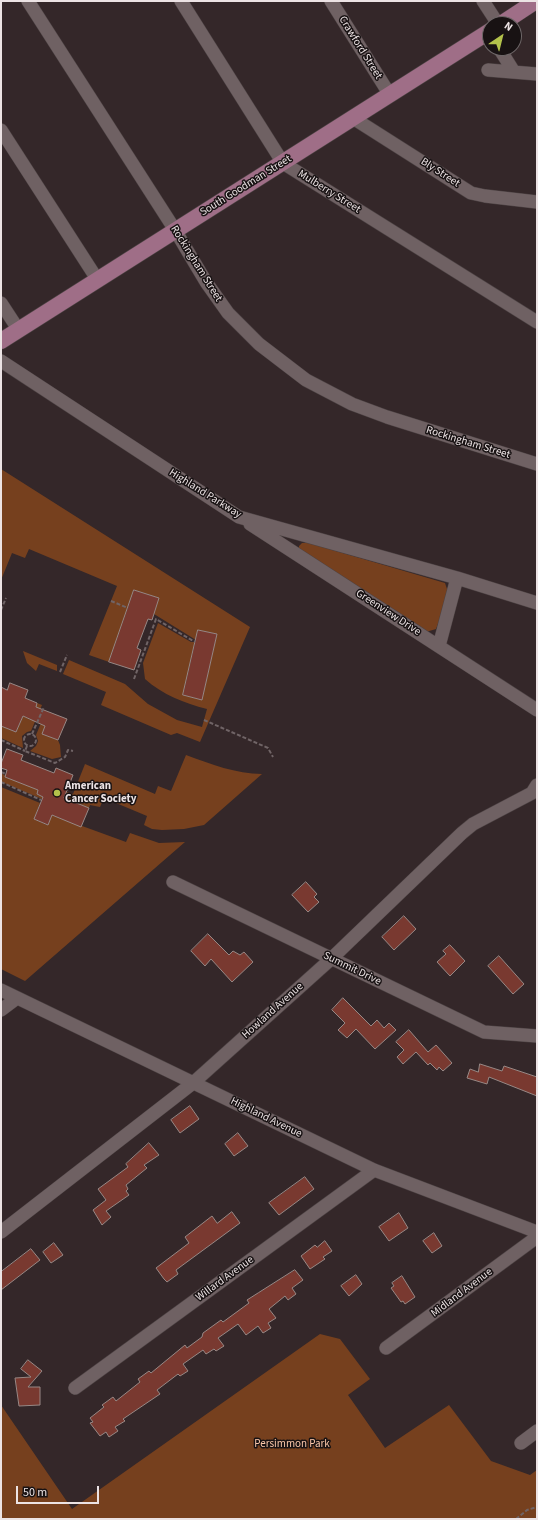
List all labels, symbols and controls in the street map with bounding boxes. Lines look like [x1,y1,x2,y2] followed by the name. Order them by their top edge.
[335,14,385,82] street label: Crawford Street
[482,16,522,56] north arrow
[501,18,516,35] text: N
[198,153,294,219] street label: South Goodman Street
[418,155,462,191] street label: Bly Street
[295,168,363,216] street label: Mulberry Street
[167,224,225,304] street label: Rockingham Street
[424,424,512,462] street label: Rockingham Street
[166,466,244,522] street label: Highland Parkway
[353,587,423,639] street label: Greenview Drive
[65,780,137,806] place label: American Cancer Society
[52,788,62,798] marker: American Cancer Society
[321,949,383,989] street label: Summit Drive
[240,980,306,1042] street label: Howland Avenue
[228,1095,304,1141] street label: Highland Avenue
[193,1254,257,1304] street label: Willard Avenue
[429,1266,495,1320] street label: Midland Avenue
[254,1438,330,1452] park label: Persimmon Park
[18,1478,101,1504] scale bar
[23,1484,47,1501] text: 50 m

